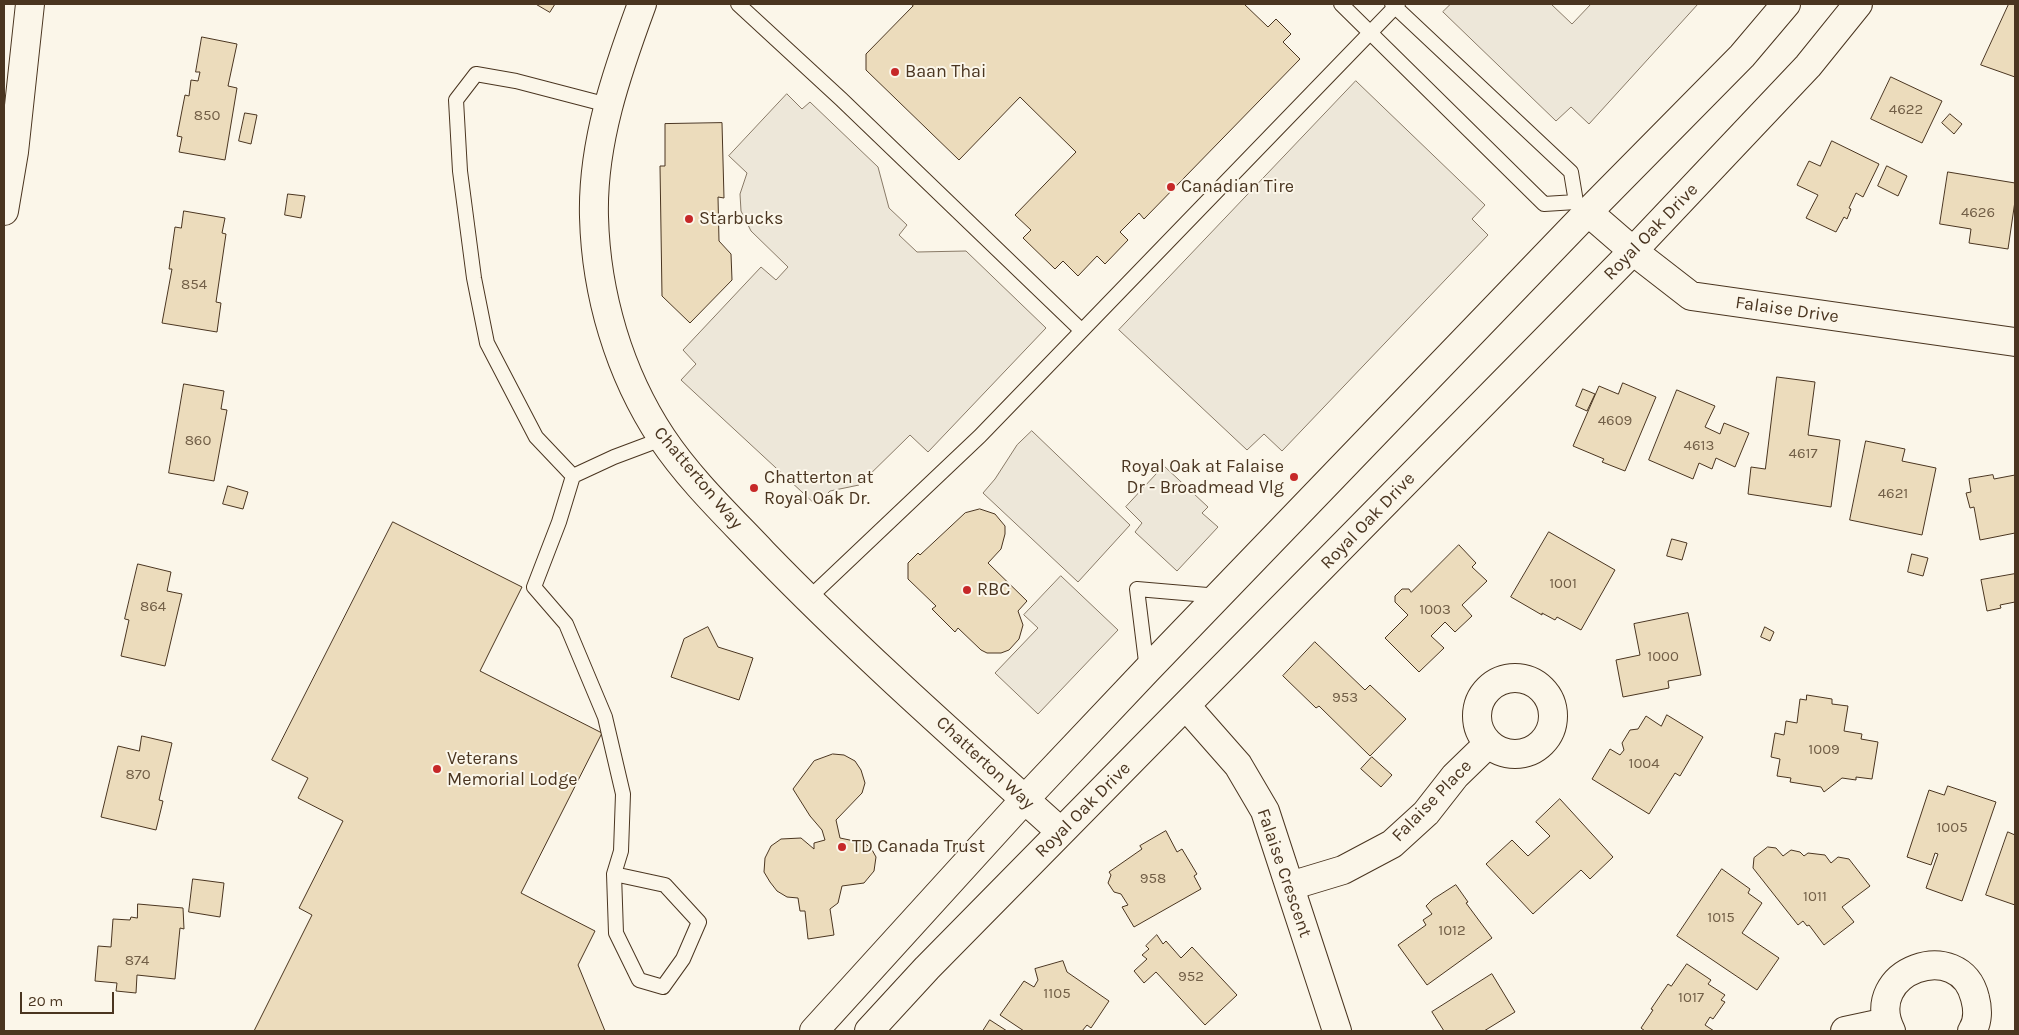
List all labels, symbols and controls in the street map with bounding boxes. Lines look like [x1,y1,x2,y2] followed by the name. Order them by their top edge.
[905,61,986,83] place label: Baan Thai
[889,66,901,78] marker: Baan Thai
[1889,101,1923,119] house number: 4622
[194,107,220,125] house number: 850
[1181,176,1294,198] place label: Canadian Tire
[1599,179,1703,285] street label: Royal Oak Drive
[1165,181,1177,193] marker: Canadian Tire
[1961,204,1995,222] house number: 4626
[699,208,784,230] place label: Starbucks
[683,213,695,225] marker: Starbucks
[181,276,207,294] house number: 854
[1734,292,1840,328] street label: Falaise Drive
[1598,412,1632,430] house number: 4609
[649,423,747,533] street label: Chatterton Way
[185,432,211,450] house number: 860
[1684,437,1714,455] house number: 4613
[1789,445,1817,463] house number: 4617
[1121,456,1284,498] place label: Royal Oak at Falaise Dr - Broadmead Vlg
[764,467,874,509] place label: Chatterton at Royal Oak Dr.
[1316,468,1420,574] street label: Royal Oak Drive
[1288,471,1300,483] marker: Royal Oak at Falaise Dr - Broadmead Vlg
[748,482,760,494] marker: Chatterton at Royal Oak Dr.
[1878,485,1908,503] house number: 4621
[1549,575,1577,593] house number: 1001
[977,579,1010,601] place label: RBC
[961,584,973,596] marker: RBC
[140,598,166,616] house number: 864
[1419,601,1451,619] house number: 1003
[1647,648,1679,666] house number: 1000
[1332,689,1358,707] house number: 953
[931,712,1039,814] street label: Chatterton Way
[1808,741,1840,759] house number: 1009
[447,748,578,791] place label: Veterans Memorial Lodge
[1628,755,1660,773] house number: 1004
[1388,756,1476,846] street label: Falaise Place
[1031,758,1135,862] street label: Royal Oak Drive
[431,763,443,775] marker: Veterans Memorial Lodge
[125,766,151,784] house number: 870
[1252,806,1316,940] street label: Falaise Crescent
[1936,819,1968,837] house number: 1005
[852,836,985,858] place label: TD Canada Trust
[836,841,848,853] marker: TD Canada Trust
[1140,870,1166,888] house number: 958
[1803,888,1827,906] house number: 1011
[1707,909,1735,927] house number: 1015
[1438,922,1466,940] house number: 1012
[125,952,149,970] house number: 874
[1178,968,1204,986] house number: 952
[22,982,116,1014] scale bar
[1043,985,1071,1003] house number: 1105
[1678,989,1704,1007] house number: 1017
[28,992,63,1010] text: 20 m

